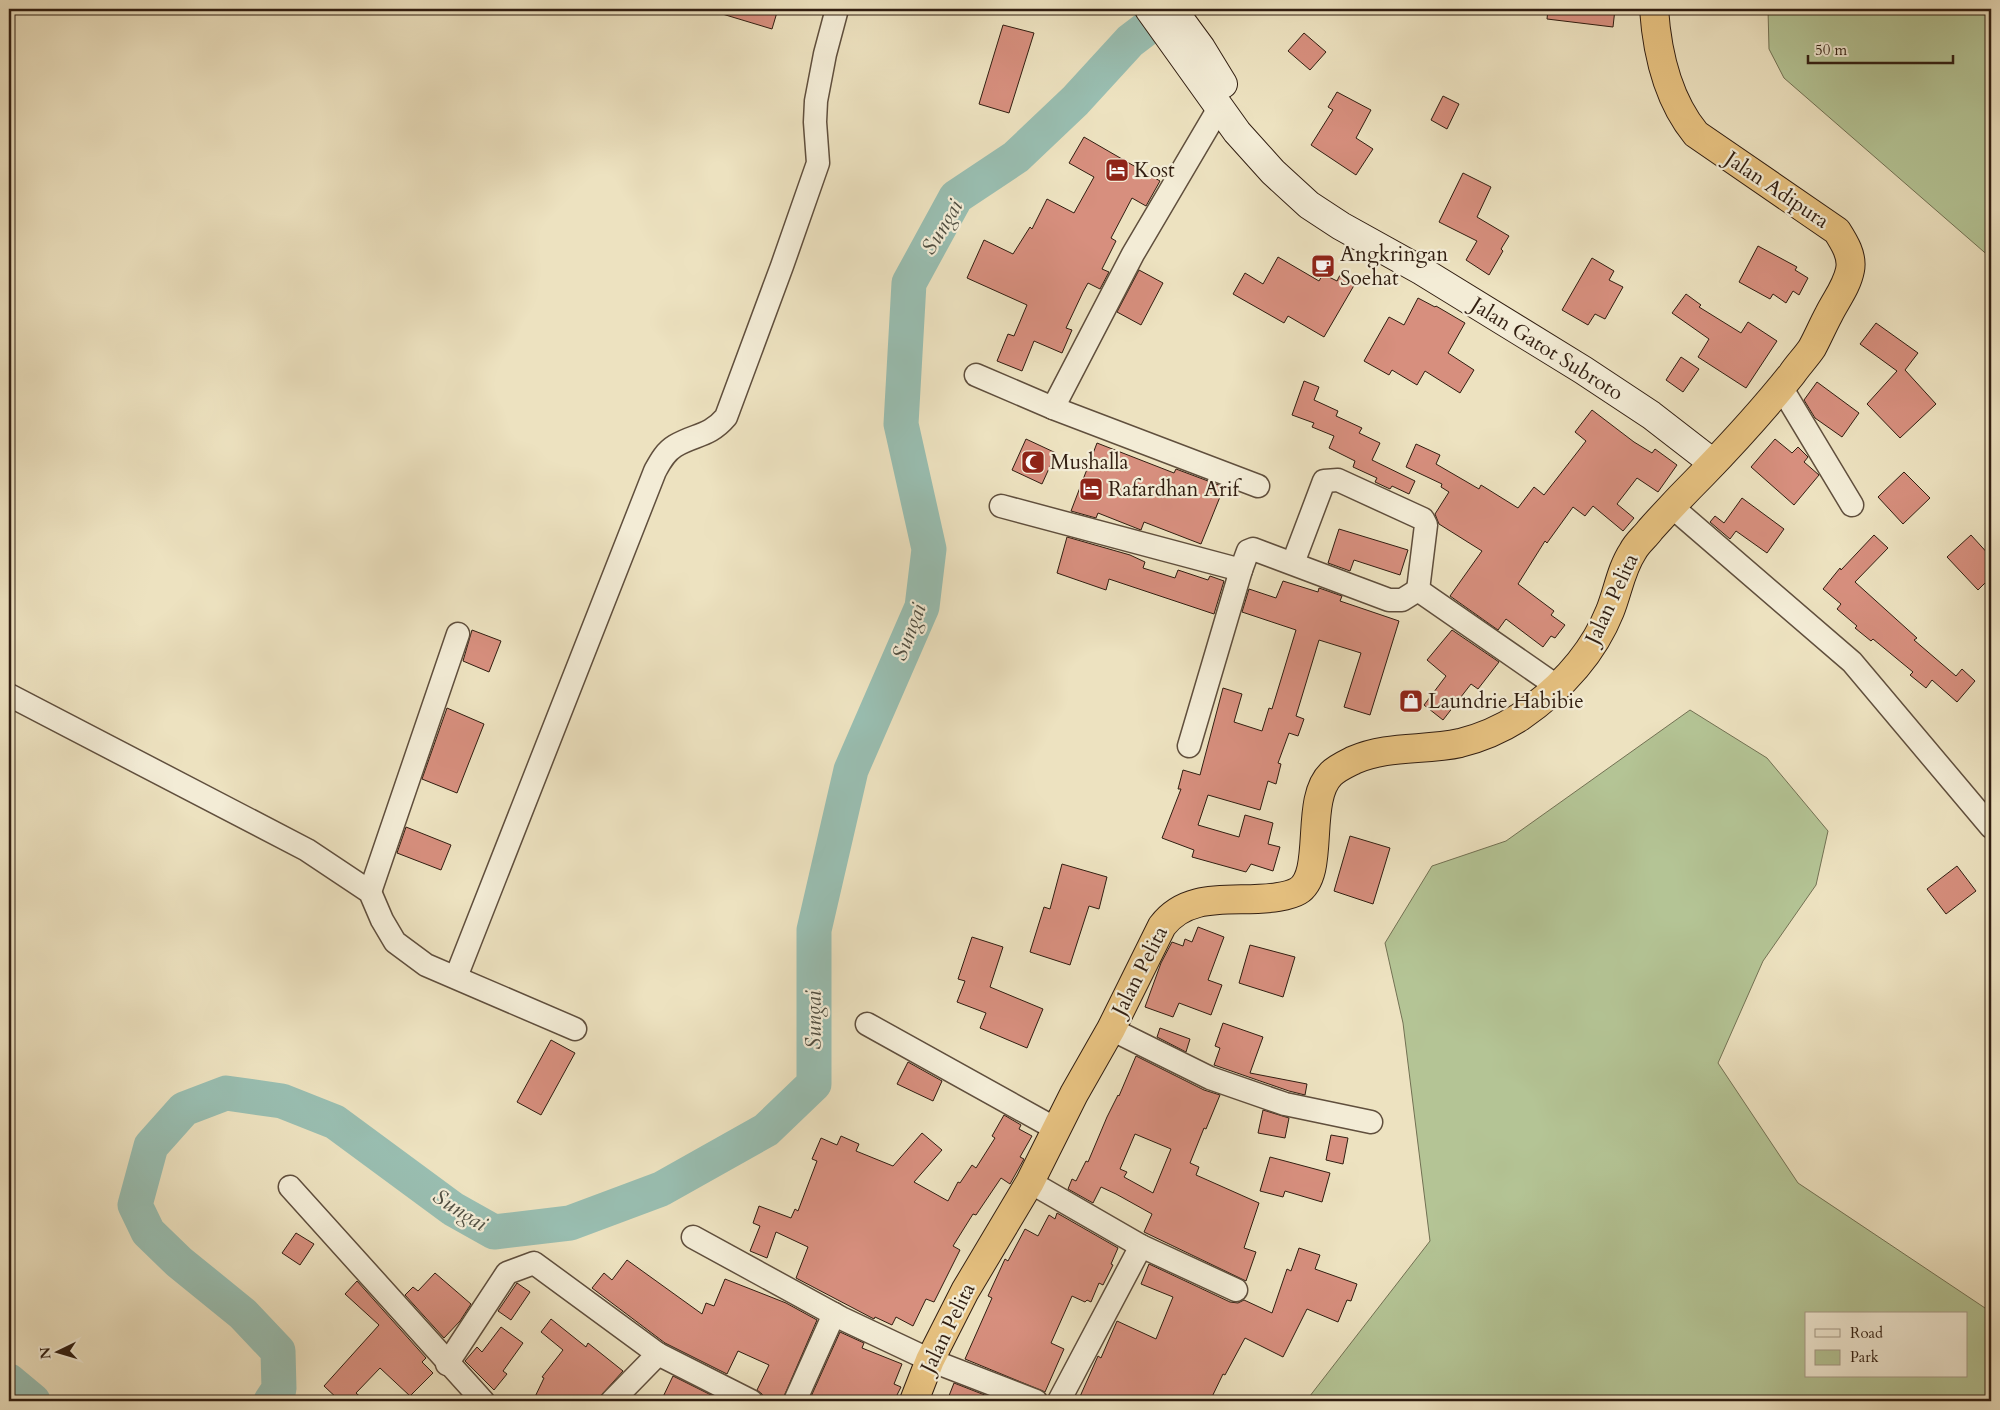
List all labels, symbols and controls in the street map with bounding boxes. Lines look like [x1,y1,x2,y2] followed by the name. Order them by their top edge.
[1808,32,1952,64] scale bar
[1815,40,1847,60] text: 50 m
[1717,143,1835,235] street label: Jalan Adipura
[1134,156,1175,185] place label: Kost
[1104,157,1130,183] hotel icon: Kost
[914,193,971,260] water label: Sungai
[1340,240,1448,293] place label: Angkringan Soehat
[1310,253,1336,279] cafe icon: Angkringan Soehat
[1463,289,1629,408] street label: Jalan Gatot Subroto
[1050,448,1129,477] place label: Mushalla
[1020,449,1046,475] mosque icon: Mushalla
[1108,475,1243,504] place label: Rafardhan Arif
[1078,476,1104,502] hotel icon: Rafardhan Arif
[1577,549,1646,652] street label: Jalan Pelita
[884,598,934,665] water label: Sungai
[1428,687,1584,716] place label: Laundrie Habibie
[1398,688,1424,714] shop icon: Laundrie Habibie
[1104,921,1175,1024] street label: Jalan Pelita
[799,990,829,1049] water label: Sungai
[427,1182,494,1239] water label: Sungai
[912,1278,982,1381] street label: Jalan Pelita
[1805,1312,1968,1378] legend
[1850,1323,1883,1343] text: Road
[32,1328,82,1378] north arrow
[36,1346,56,1360] text: N
[1850,1347,1879,1367] text: Park

